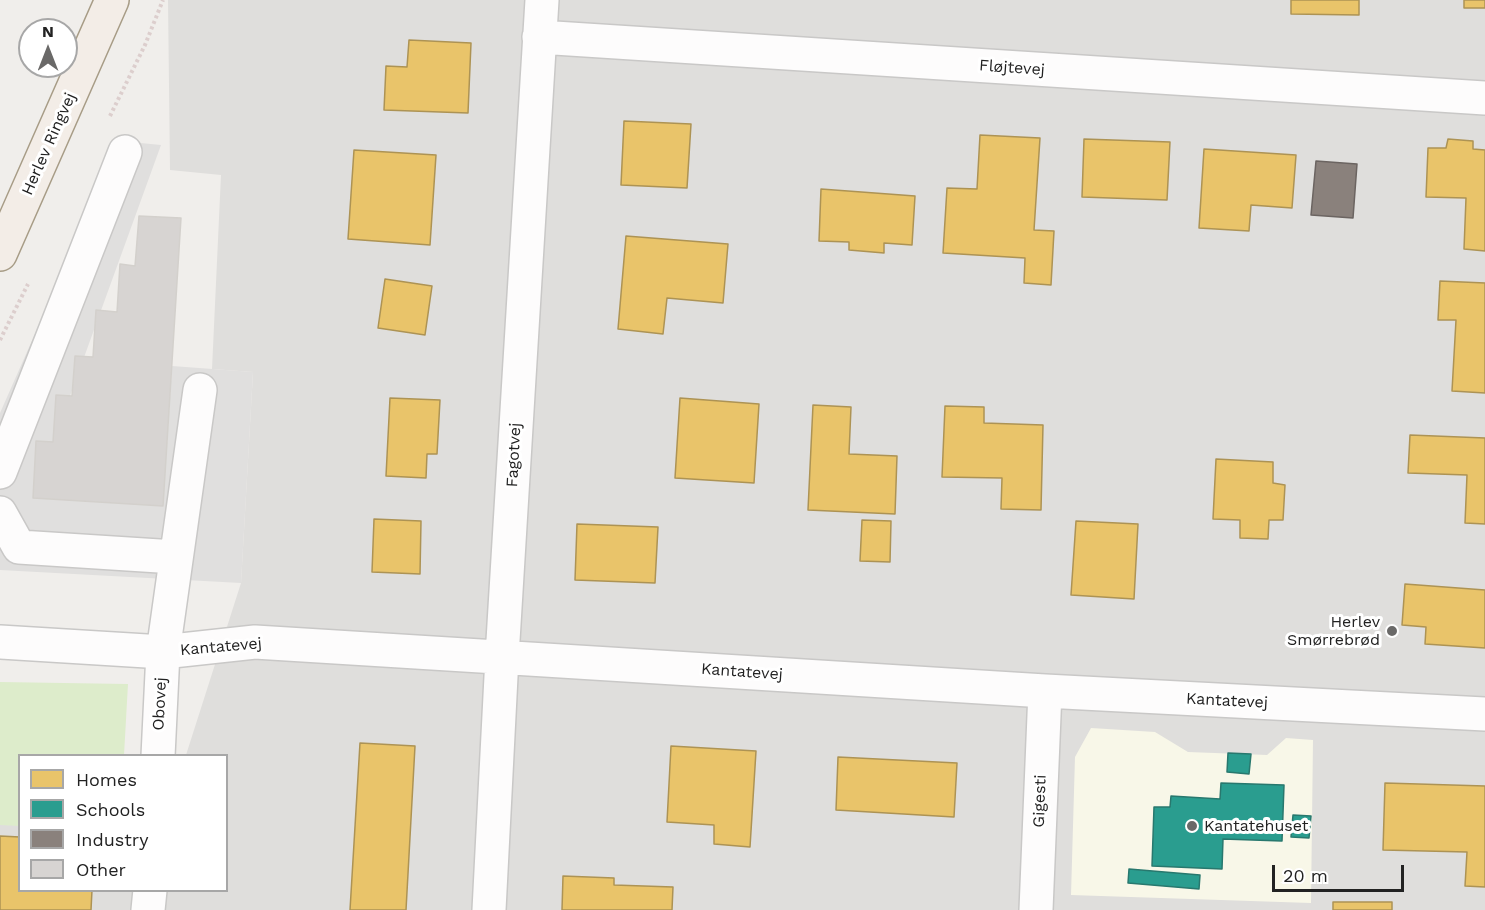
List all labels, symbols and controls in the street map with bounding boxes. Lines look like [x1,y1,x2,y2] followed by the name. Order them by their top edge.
[18,18,78,78] north arrow
[42,22,54,41] text: N
[978,56,1046,80] street label: Fløjtevej
[18,90,80,198] street label: Herlev Ringvej
[503,422,525,488] street label: Fagotvej
[1287,612,1380,650] place label: Herlev Smørrebrød
[1385,624,1399,638] marker: Herlev Smørrebrød
[179,634,263,660] street label: Kantatevej
[700,660,784,684] street label: Kantatevej
[149,677,171,731] street label: Obovej
[1186,689,1268,713] street label: Kantatevej
[18,754,228,892] legend
[76,769,137,790] text: Homes
[1029,774,1051,828] street label: Gigesti
[76,799,145,820] text: Schools
[1204,816,1308,836] place label: Kantatehuset
[1185,819,1199,833] marker: Kantatehuset
[76,829,148,850] text: Industry
[1275,853,1407,891] scale bar
[76,859,126,880] text: Other
[1283,865,1328,886] text: 20 m

